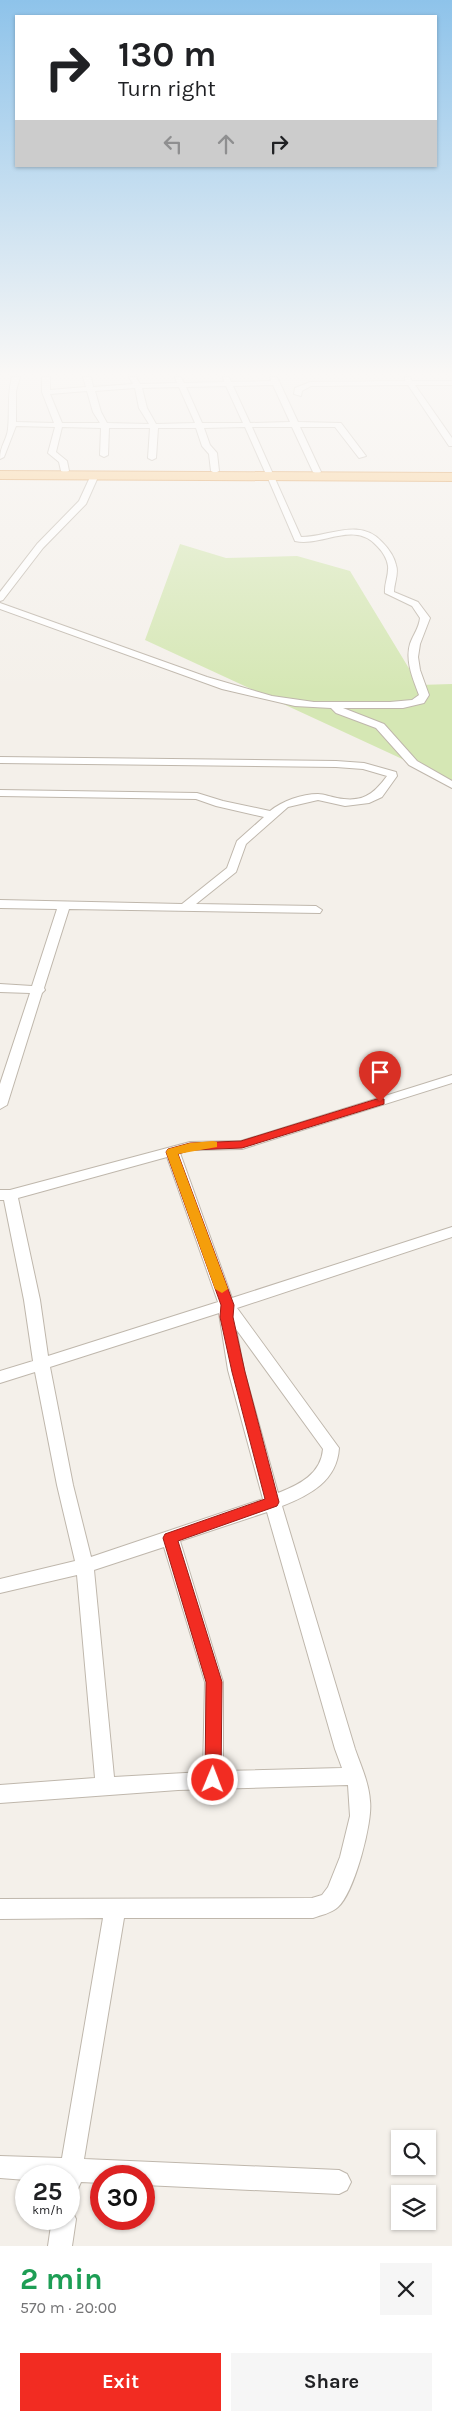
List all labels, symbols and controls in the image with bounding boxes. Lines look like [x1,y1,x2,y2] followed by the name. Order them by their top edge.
[118,34,216,75] text: 130 m
[35,35,100,100] icon: right
[118,76,216,102] text: Turn right
[159,130,187,158] icon: left
[212,130,240,158] icon: ahead
[265,130,293,158] icon: right
[359,1051,401,1102] pin
[366,1058,394,1086] icon: arrive
[186,1753,238,1805] position arrow
[391,2130,436,2230] map controls
[391,2130,436,2175] button: search
[90,2165,155,2230] speed limit sign: 30
[33,2177,62,2206] text: 25
[391,2185,436,2230] button: layers
[32,2203,63,2217] text: km/h
[20,2261,103,2297] text: 2 min
[380,2263,432,2315] button: close
[20,2298,117,2317] text: 570 m · 20:00
[20,2353,221,2411] button: Exit
[231,2353,432,2411] button: Share

